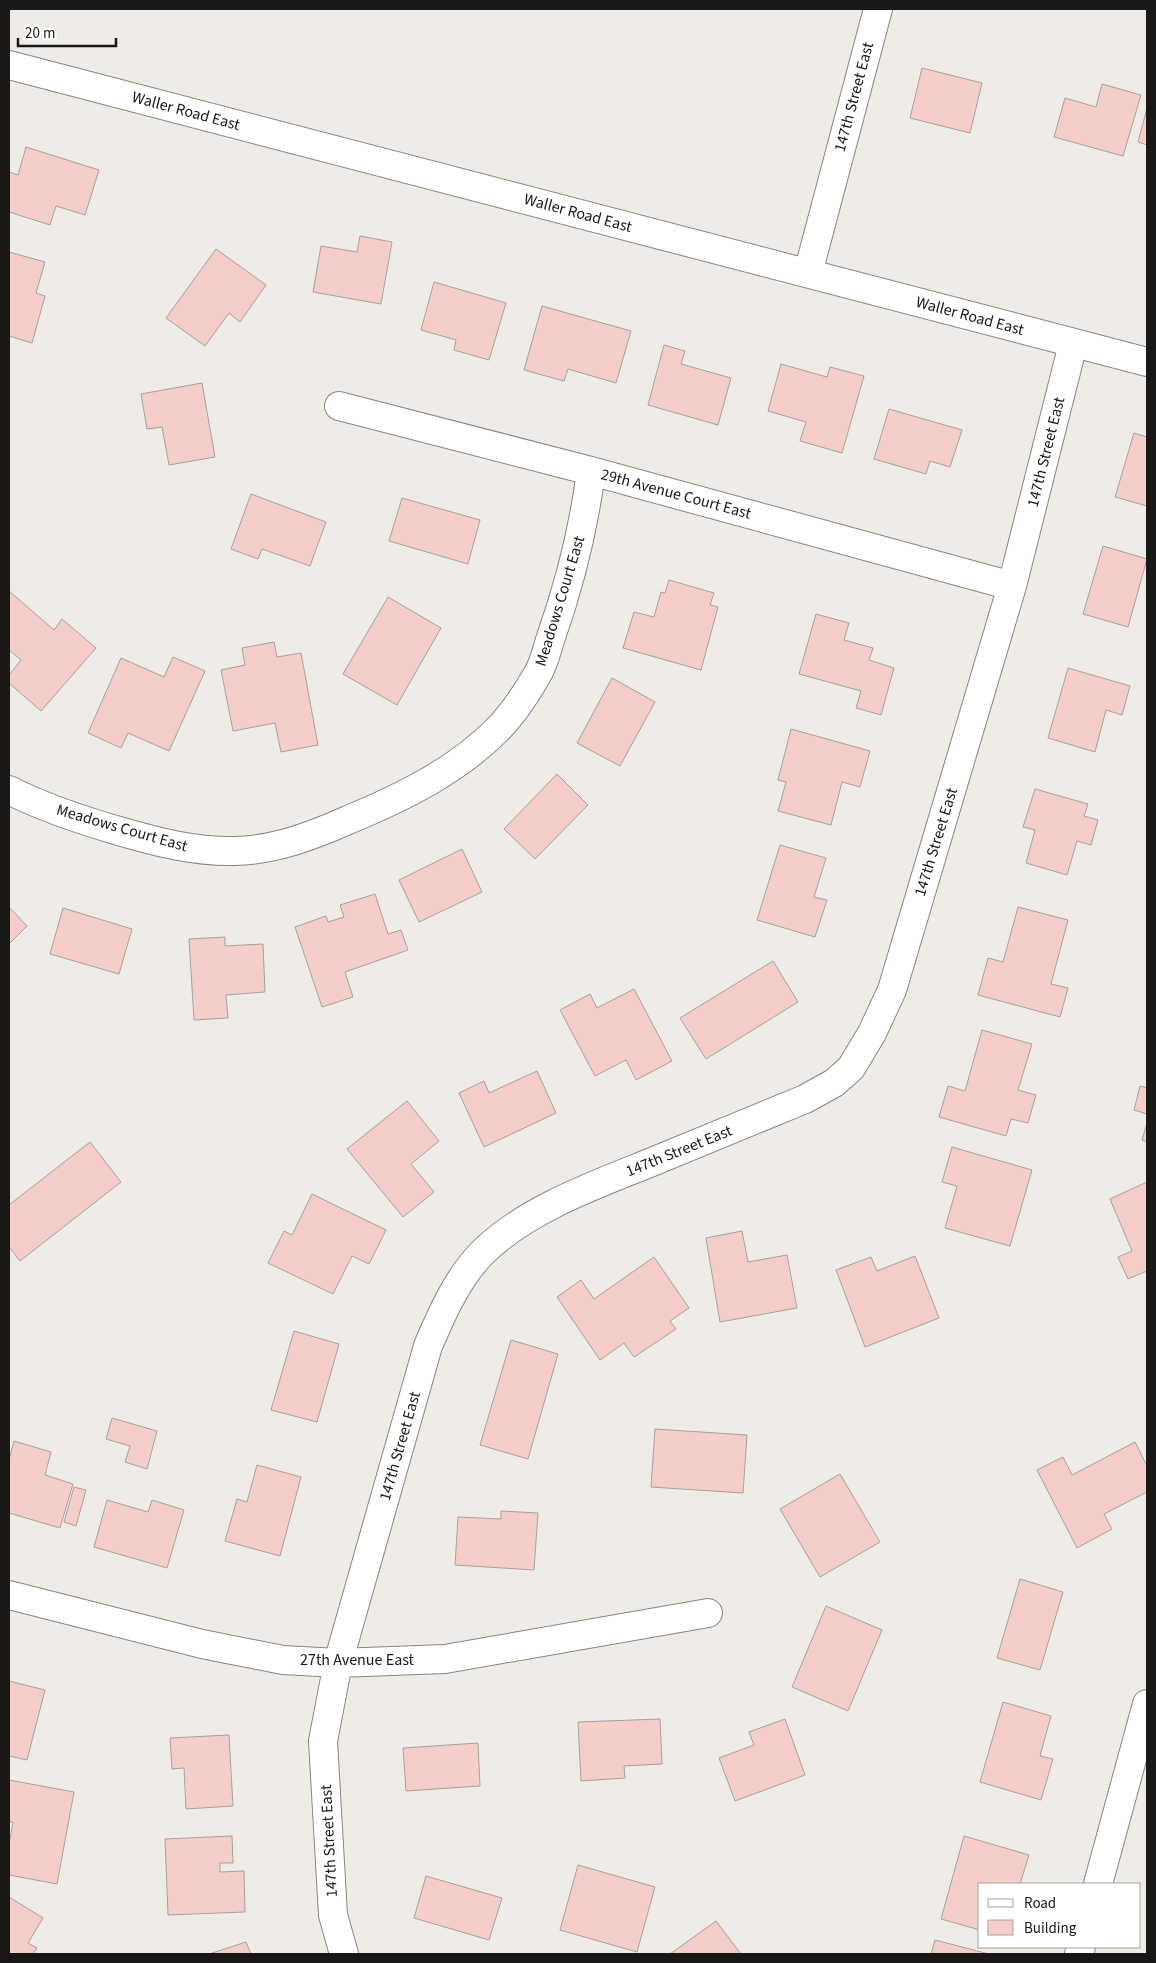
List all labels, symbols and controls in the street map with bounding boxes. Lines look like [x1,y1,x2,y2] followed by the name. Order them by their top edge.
[18,15,115,47] scale bar
[25,23,55,44] text: 20 m
[829,39,879,154] street label: 147th Street East
[130,86,243,136] street label: Waller Road East
[522,188,635,238] street label: Waller Road East
[914,291,1027,341] street label: Waller Road East
[1022,394,1070,509] street label: 147th Street East
[598,463,754,525] street label: 29th Avenue Court East
[530,533,590,669] street label: Meadows Court East
[909,784,963,899] street label: 147th Street East
[54,799,191,857] street label: Meadows Court East
[623,1119,736,1182] street label: 147th Street East
[374,1388,426,1503] street label: 147th Street East
[300,1649,415,1671] street label: 27th Avenue East
[315,1784,343,1898] street label: 147th Street East
[978,1883,1141,1948] legend
[1024,1893,1056,1914] text: Road
[1024,1918,1077,1939] text: Building

